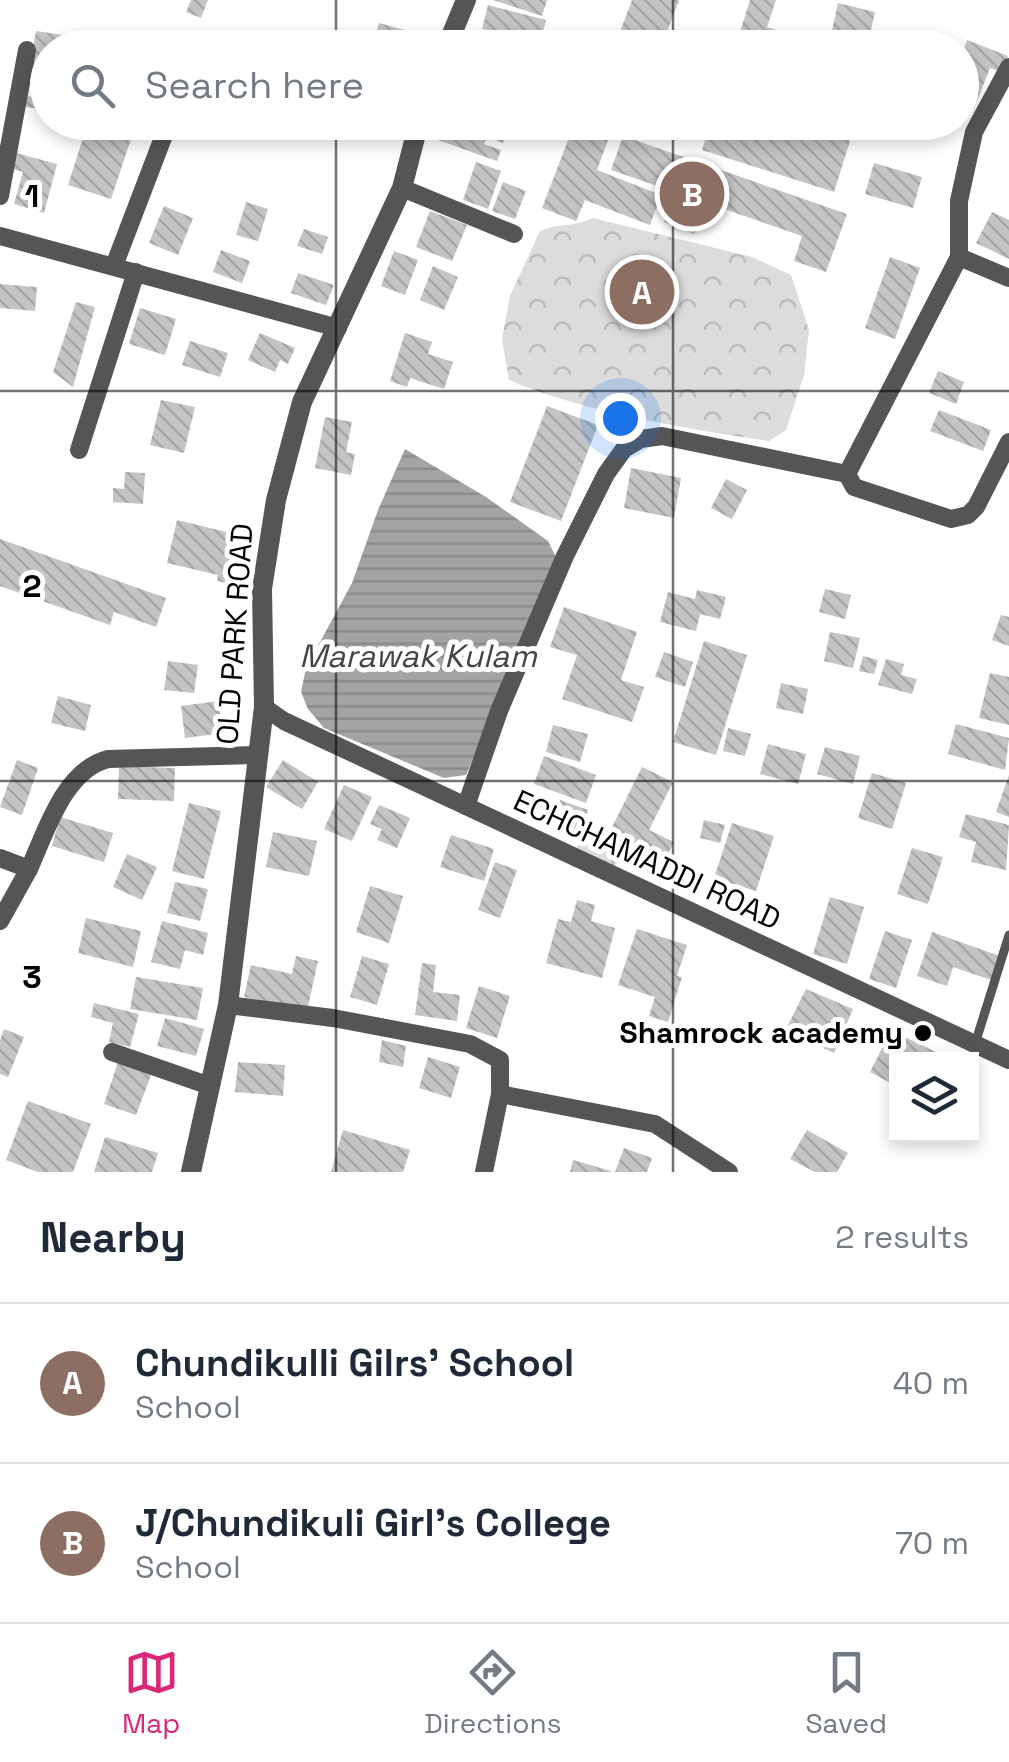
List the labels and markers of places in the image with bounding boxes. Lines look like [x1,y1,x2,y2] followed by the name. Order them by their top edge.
[660,156,724,232] pin: B
[610,254,674,330] pin: A
[620,1013,903,1052] place label: Shamrock academy
[912,1022,934,1044] marker: Shamrock academy

